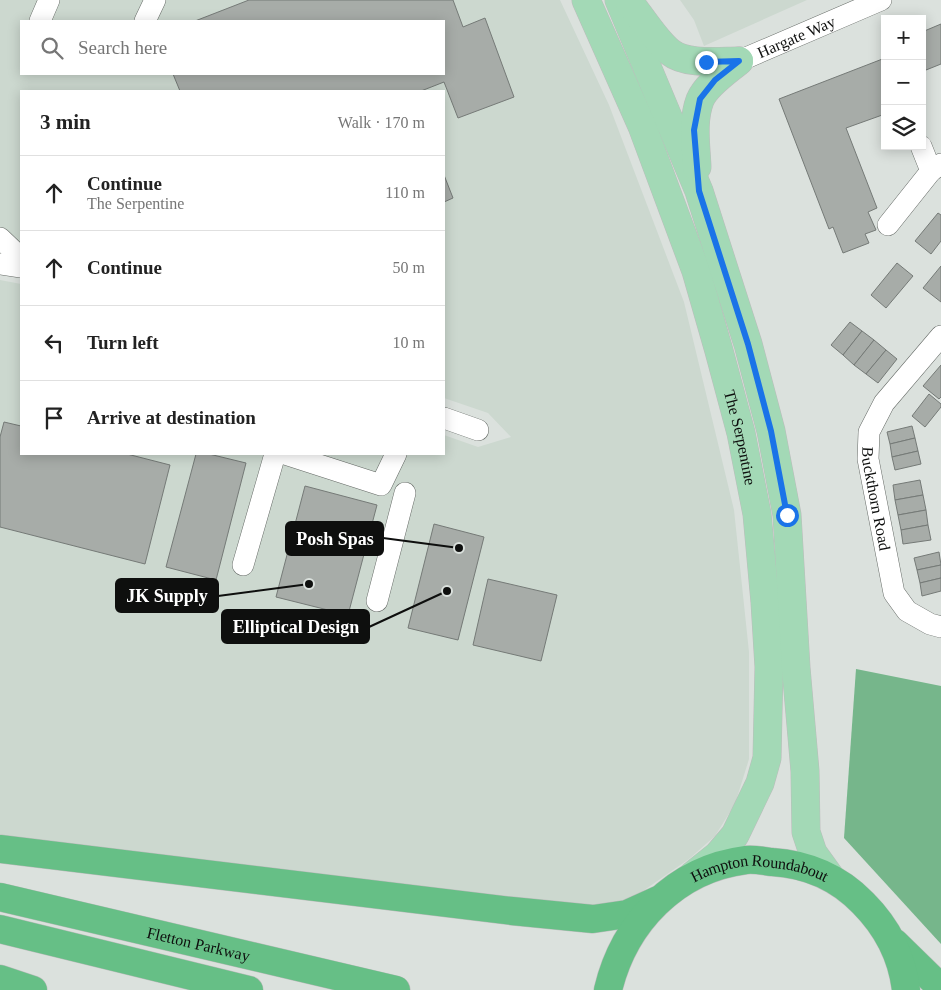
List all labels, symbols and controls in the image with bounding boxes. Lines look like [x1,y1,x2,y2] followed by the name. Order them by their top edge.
[754,12,838,61] street label: Hargate Way
[881,15,926,150] map controls
[881,15,926,60] button: +
[20,20,445,75] search box
[38,34,66,62] icon: search
[78,37,167,58] text: Search here
[695,51,718,74] route end
[881,60,926,105] button: −
[881,105,926,150] button: layers
[40,110,91,134] text: 3 min
[338,114,425,131] text: Walk · 170 m
[87,173,162,194] text: Continue
[40,179,68,207] icon: ahead
[385,184,425,201] text: 110 m
[87,195,184,212] text: The Serpentine
[40,254,68,282] icon: ahead
[87,257,162,278] text: Continue
[393,259,425,276] text: 50 m
[40,329,68,357] icon: left
[87,332,159,353] text: Turn left
[393,334,425,351] text: 10 m
[721,388,760,487] street label: The Serpentine
[40,404,68,432] icon: arrive
[87,407,256,428] text: Arrive at destination
[859,446,894,552] street label: Buckthorn Road
[776,504,799,527] route start
[286,522,383,555] callout: Posh Spas
[296,529,374,549] text: Posh Spas
[116,579,218,612] callout: JK Supply
[126,586,208,606] text: JK Supply
[222,610,369,643] callout: Elliptical Design
[233,617,359,637] text: Elliptical Design
[687,851,832,885] text: Hampton Roundabout
[688,871,830,891] street label: Hampton Roundabout
[145,923,252,965] street label: Fletton Parkway

